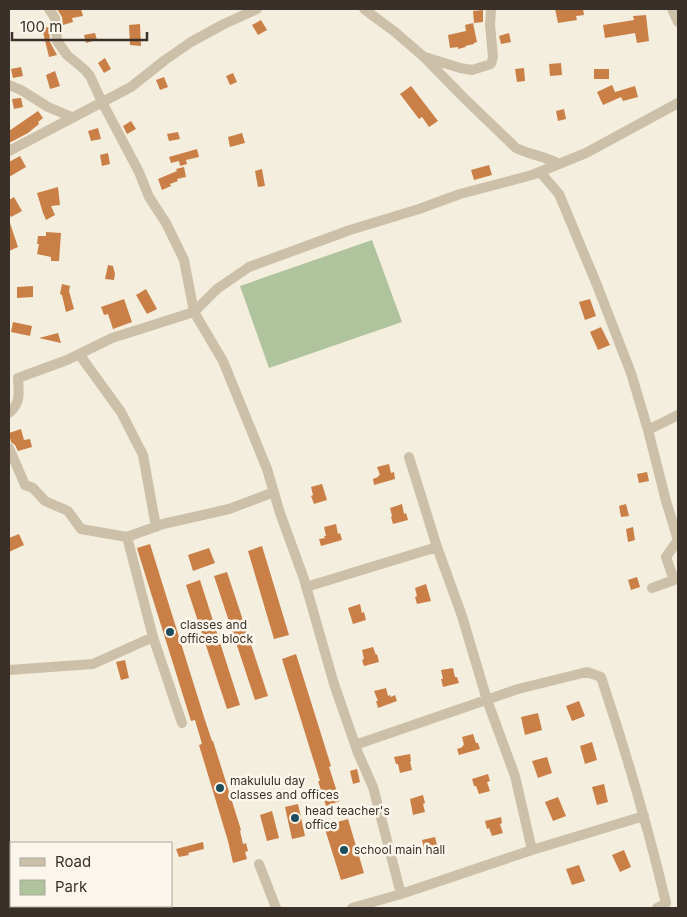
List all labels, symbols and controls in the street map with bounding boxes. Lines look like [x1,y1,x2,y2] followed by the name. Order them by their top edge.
[12,10,148,42] scale bar
[20,17,62,36] text: 100 m
[180,617,253,646] place label: classes and offices block
[164,626,176,638] marker: classes and offices block
[230,773,339,802] place label: makululu day classes and offices
[214,782,226,794] marker: makululu day classes and offices
[305,803,390,832] place label: head teacher's office
[289,812,301,824] marker: head teacher's office
[10,842,172,907] legend
[354,842,445,857] place label: school main hall
[338,844,350,856] marker: school main hall
[55,852,91,871] text: Road
[55,877,88,896] text: Park

